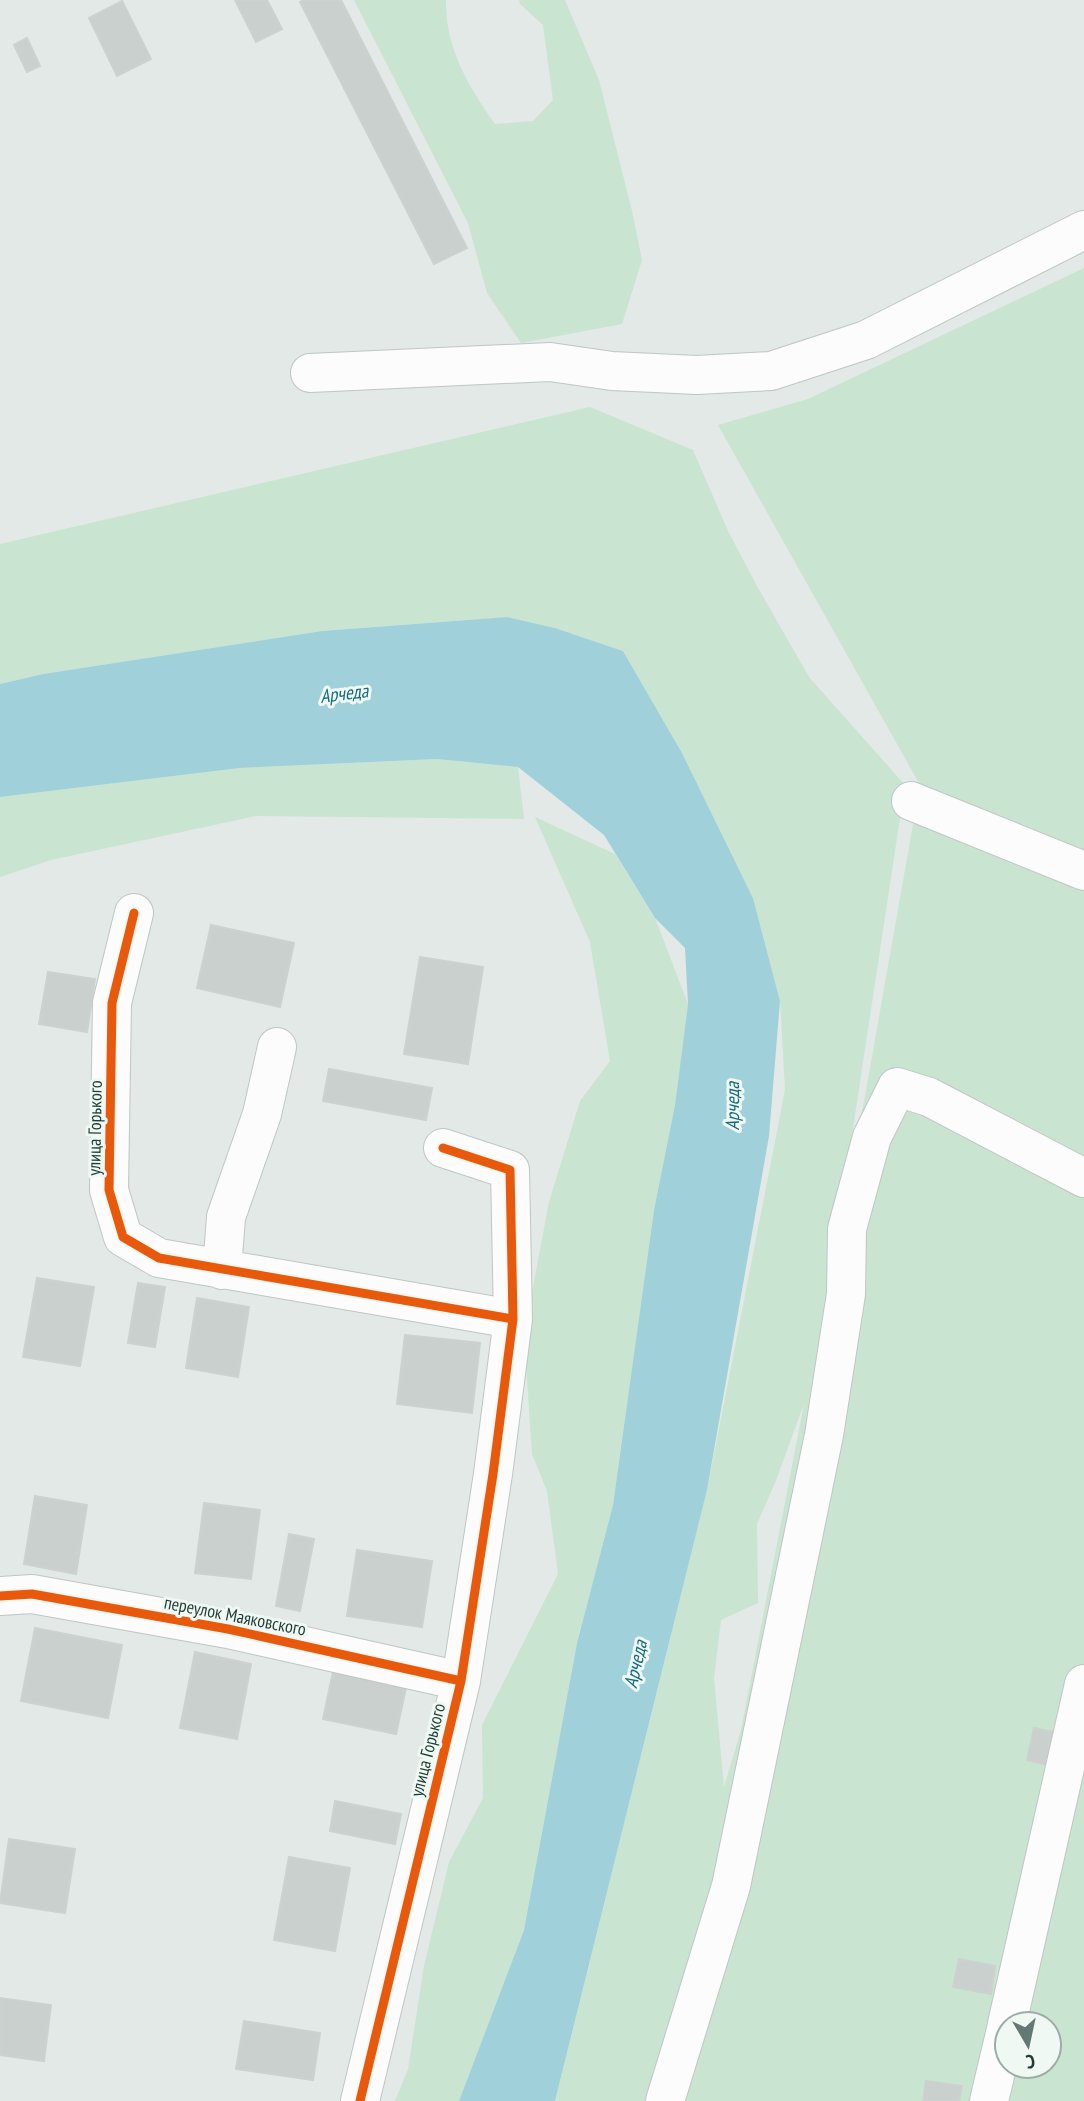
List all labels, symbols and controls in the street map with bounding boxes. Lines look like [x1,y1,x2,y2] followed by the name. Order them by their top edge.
[319,678,371,708] water label: Арчеда
[82,1080,107,1176] street label: улица Горького
[720,1080,744,1130] water label: Арчеда
[162,1590,308,1641] street label: переулок Маяковского
[618,1636,652,1690] water label: Арчеда
[405,1701,450,1799] street label: улица Горького
[993,2010,1063,2080] north arrow
[1024,2049,1037,2074] text: С

